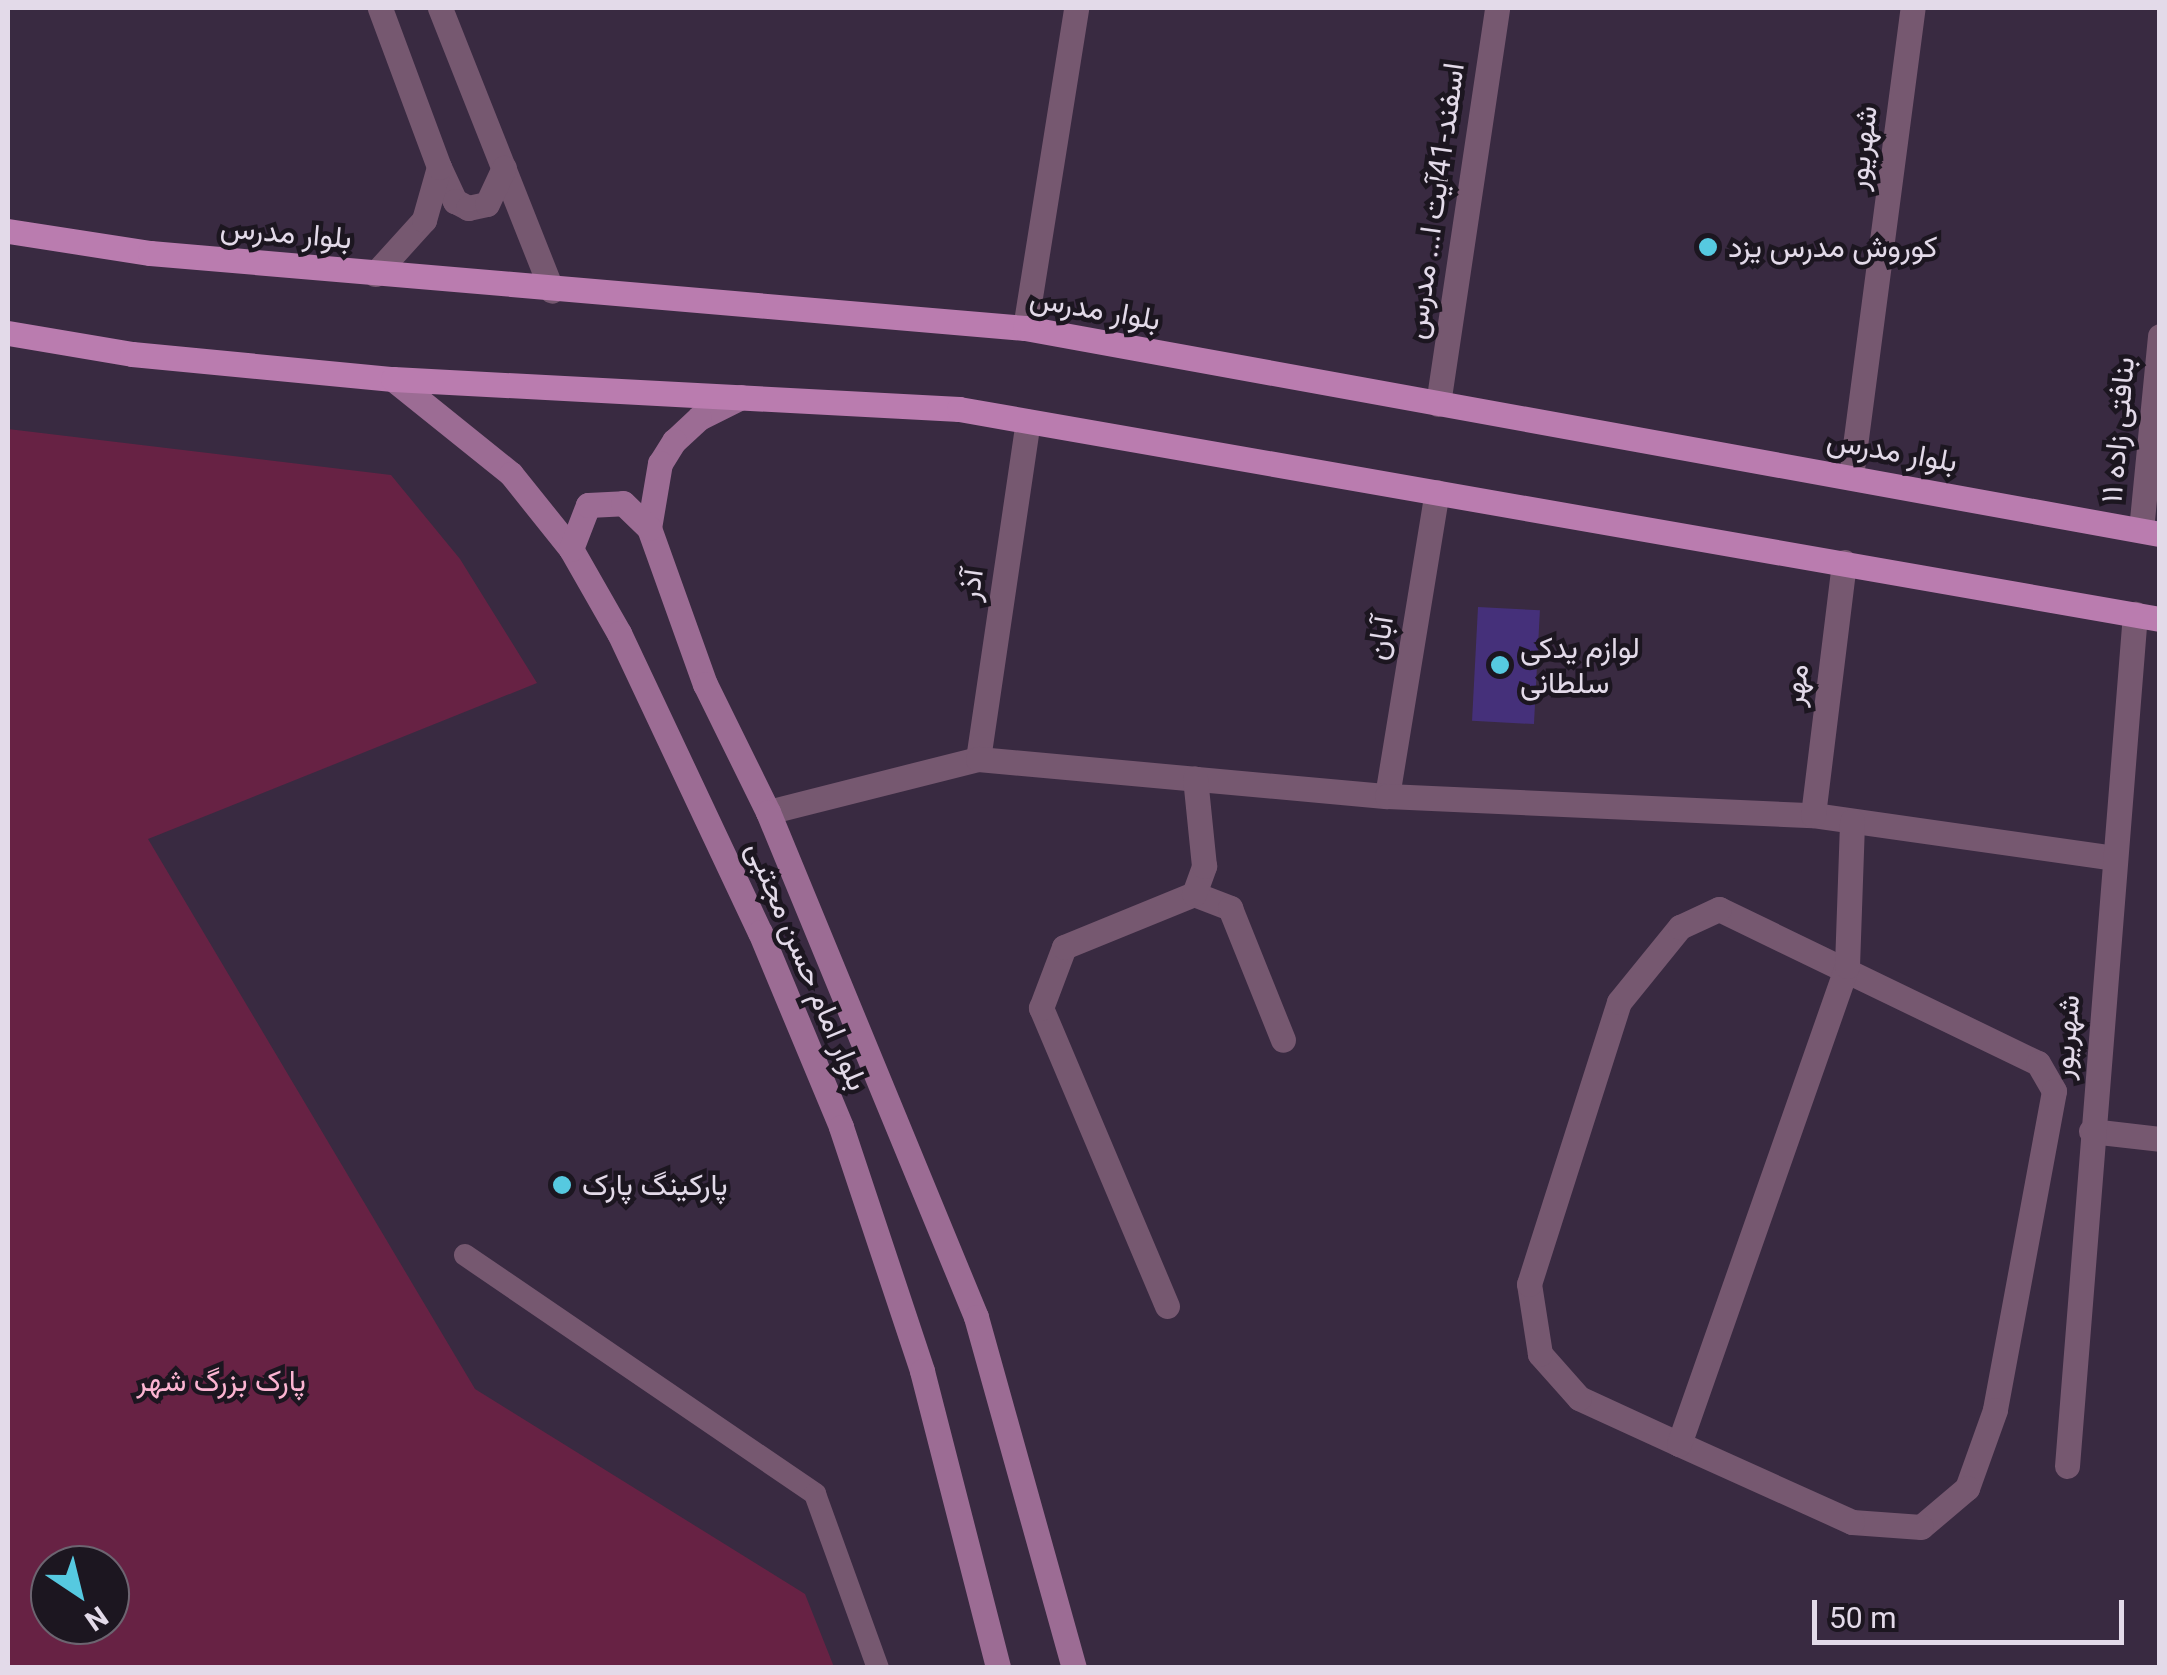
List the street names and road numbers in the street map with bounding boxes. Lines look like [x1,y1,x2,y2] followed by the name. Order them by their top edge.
[1398,61,1472,341] street label: اسفند-41آیت ا... مدرس
[1839,104,1885,192] street label: شهریور
[219,209,353,257] street label: بلوار مدرس
[1027,280,1163,338] street label: بلوار مدرس
[2094,355,2142,505] street label: بنافتی زاده ۱۱
[1824,422,1960,480] street label: بلوار مدرس
[951,567,991,603] street label: آذر
[1359,613,1401,663] street label: آبان
[1776,662,1816,708] street label: مهر
[738,836,876,1096] street label: بلوار امام حسن مجتبی
[2044,993,2088,1081] street label: شهریور

